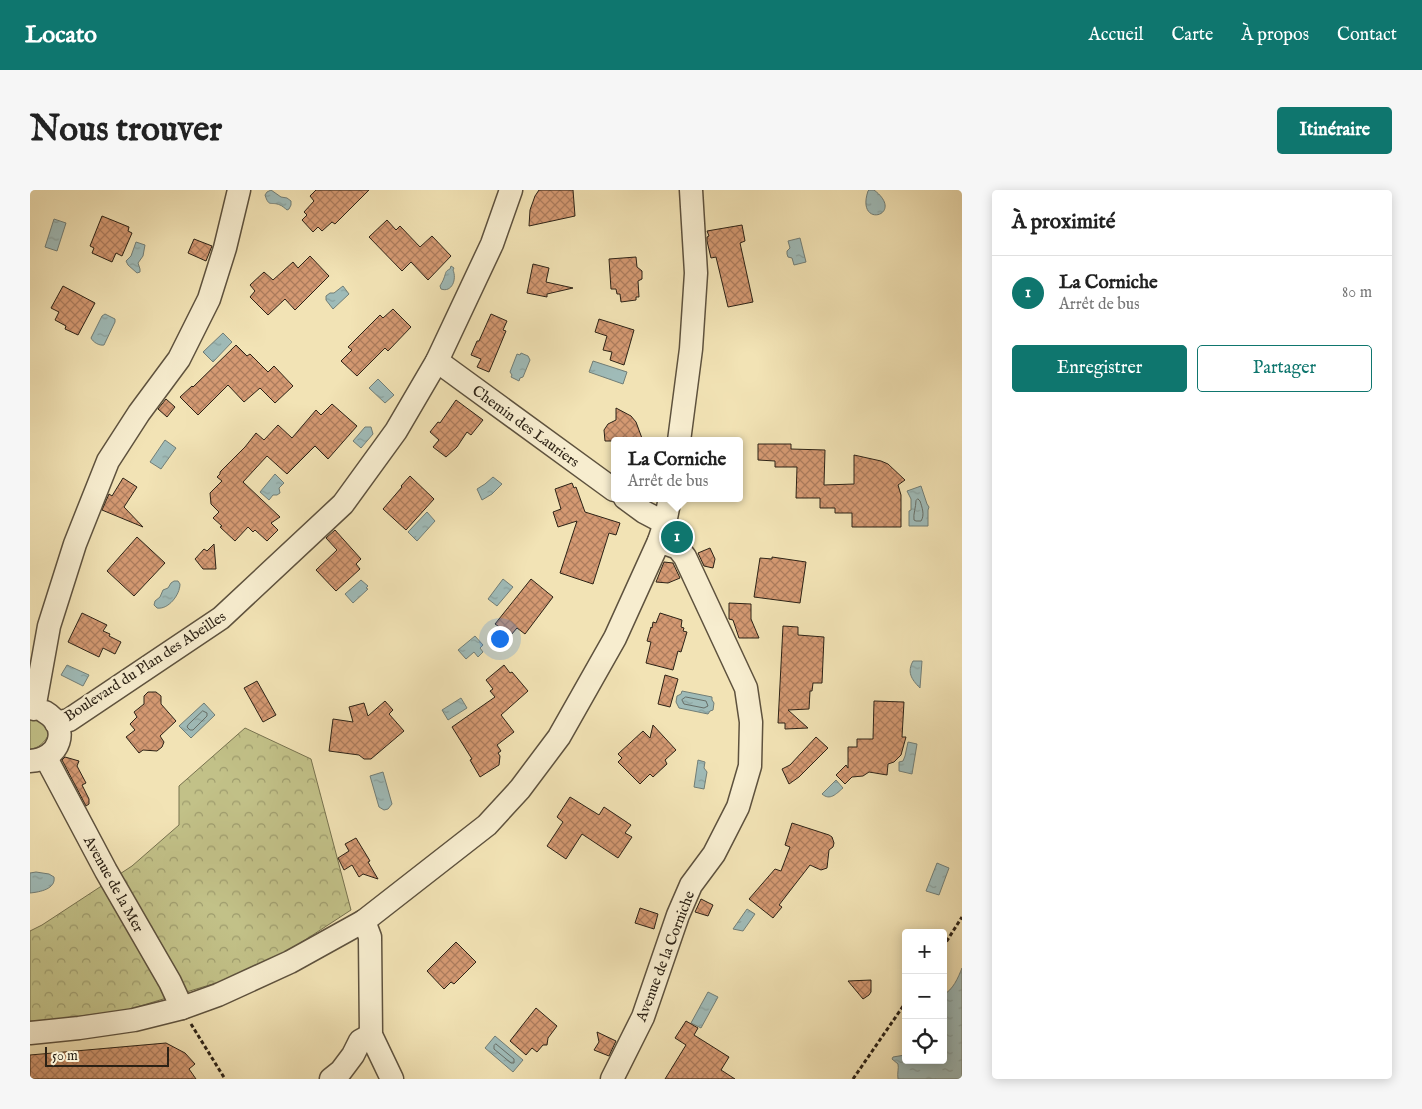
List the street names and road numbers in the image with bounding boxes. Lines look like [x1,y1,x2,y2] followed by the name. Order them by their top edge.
[468,381,583,472] street label: Chemin des Lauriers
[61,607,230,726] street label: Boulevard du Plan des Abeilles
[79,832,148,936] street label: Avenue de la Mer
[631,888,699,1025] street label: Avenue de la Corniche

